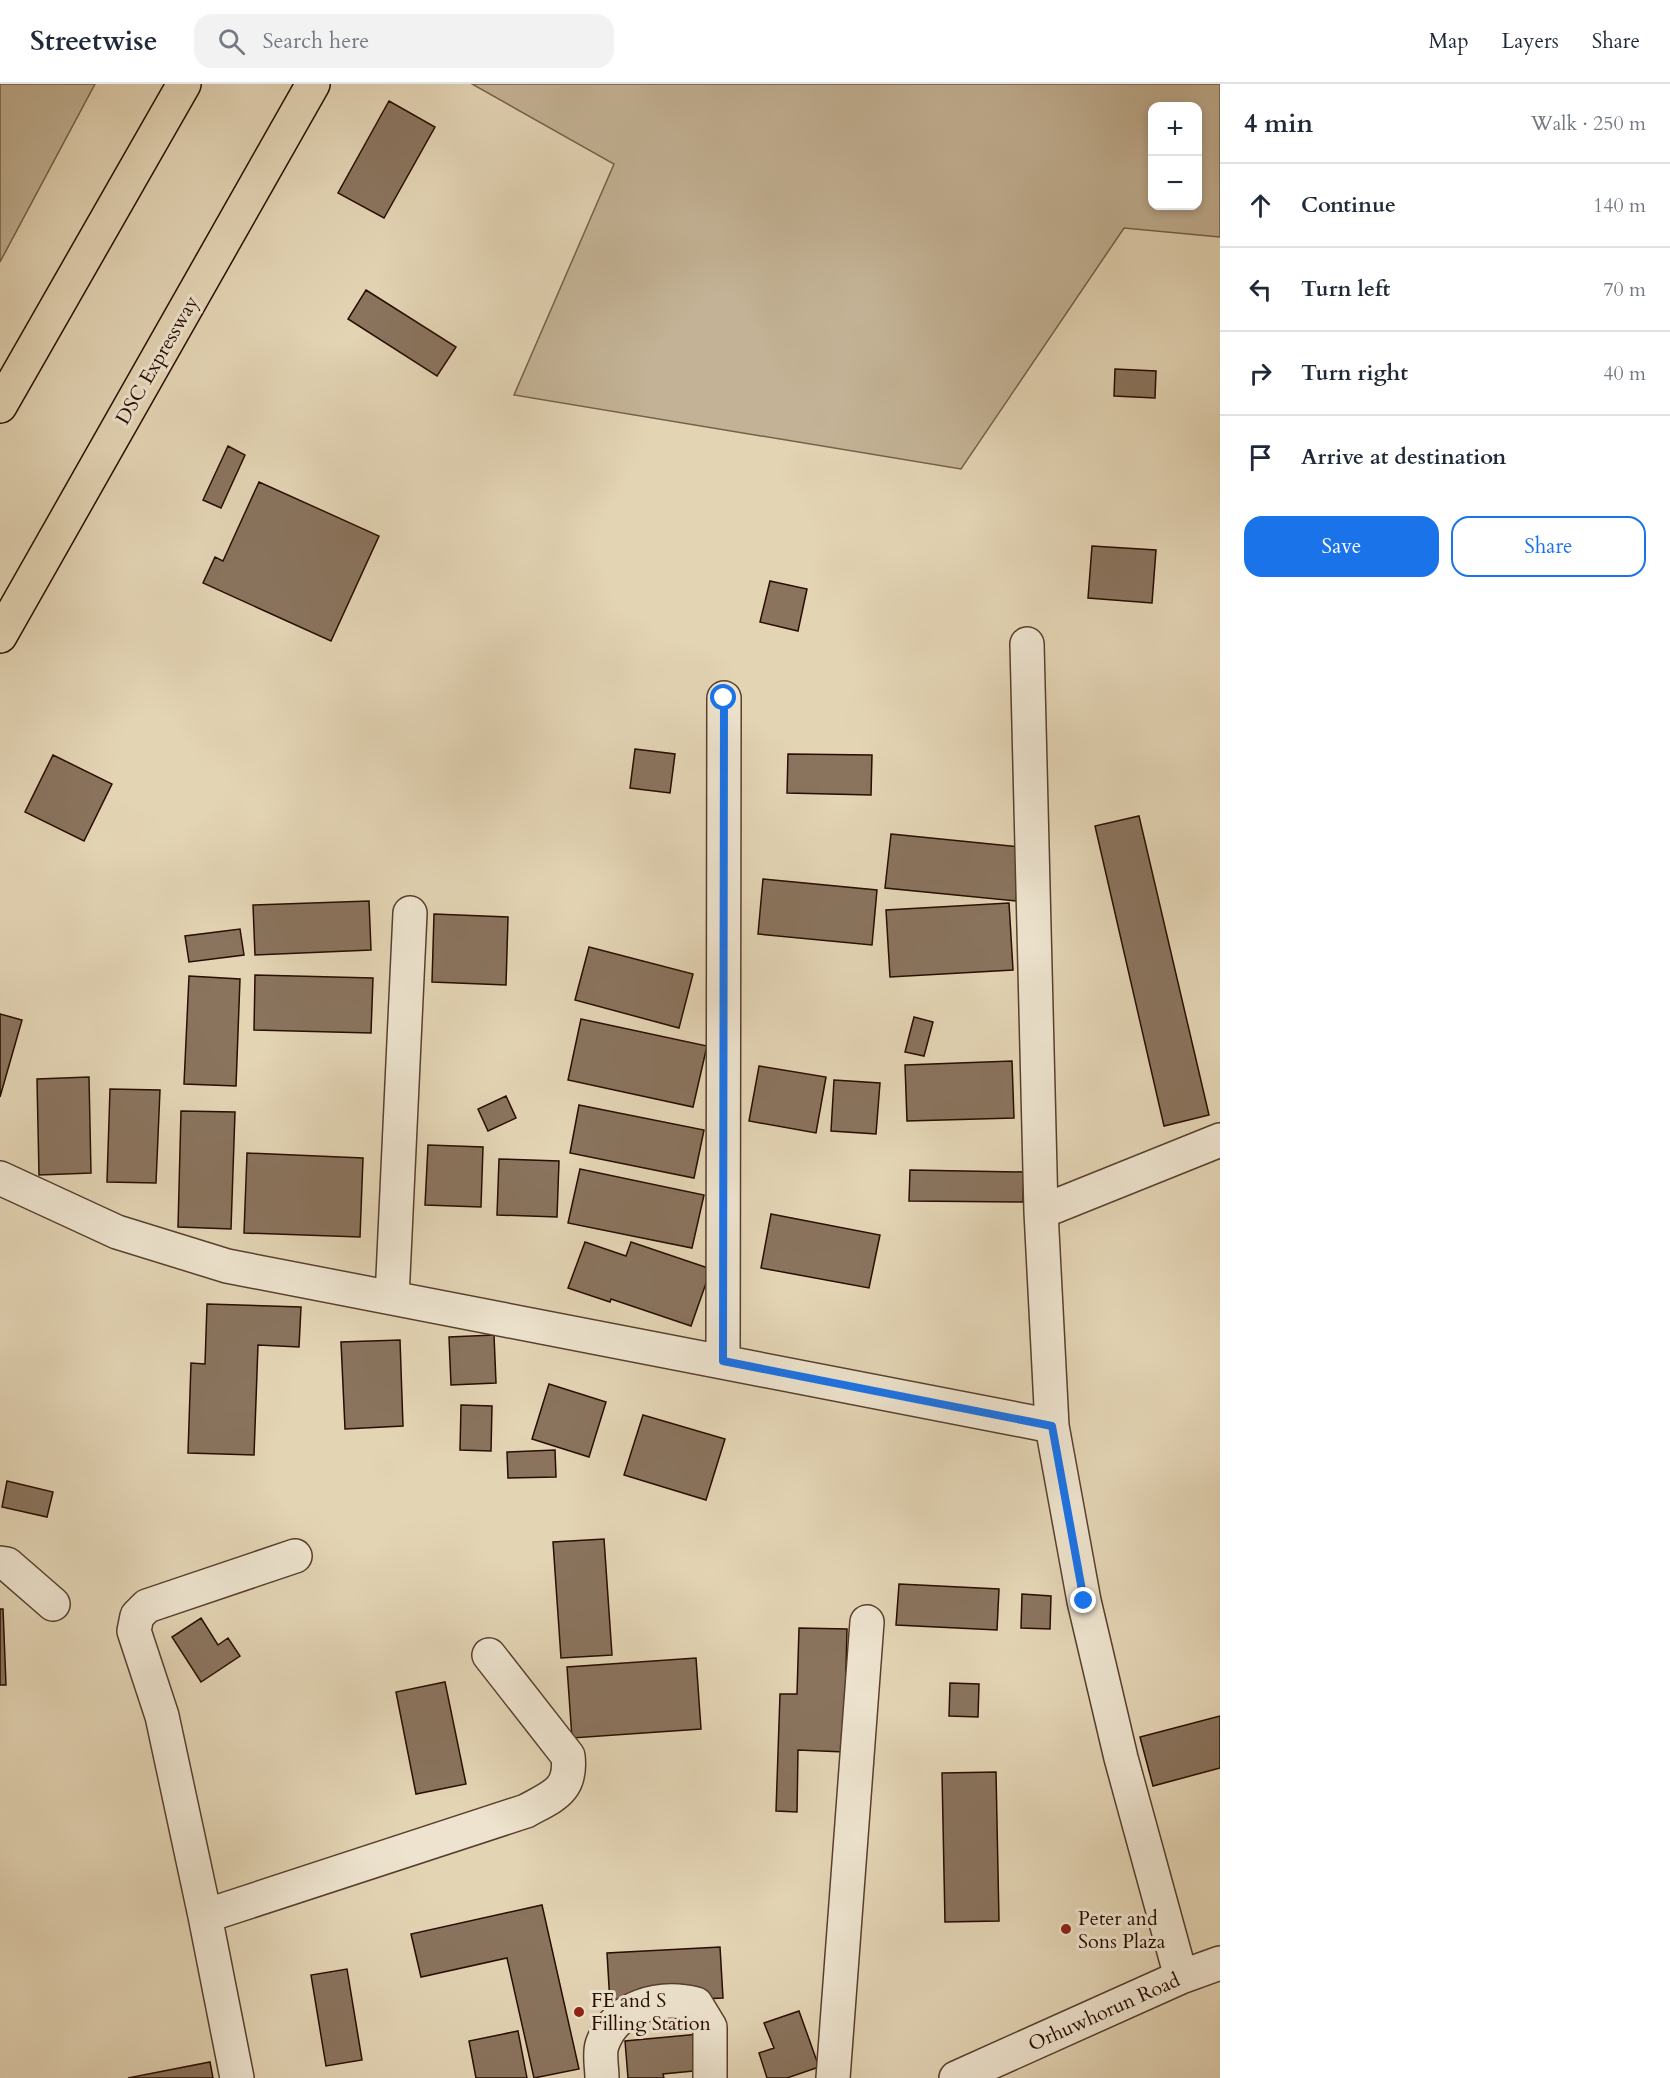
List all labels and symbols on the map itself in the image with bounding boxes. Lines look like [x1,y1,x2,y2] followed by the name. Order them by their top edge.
[109,290,205,429] street label: DSC Expressway
[710,684,736,710] route start
[1070,1587,1096,1613] route end
[1078,1905,1166,1955] place label: Peter and Sons Plaza
[1059,1922,1073,1936] marker: Peter and Sons Plaza
[1024,1966,1184,2058] street label: Orhuwhorun Road
[591,1987,712,2037] place label: FE and S Filling Station
[572,2005,586,2019] marker: FE and S Filling Station

